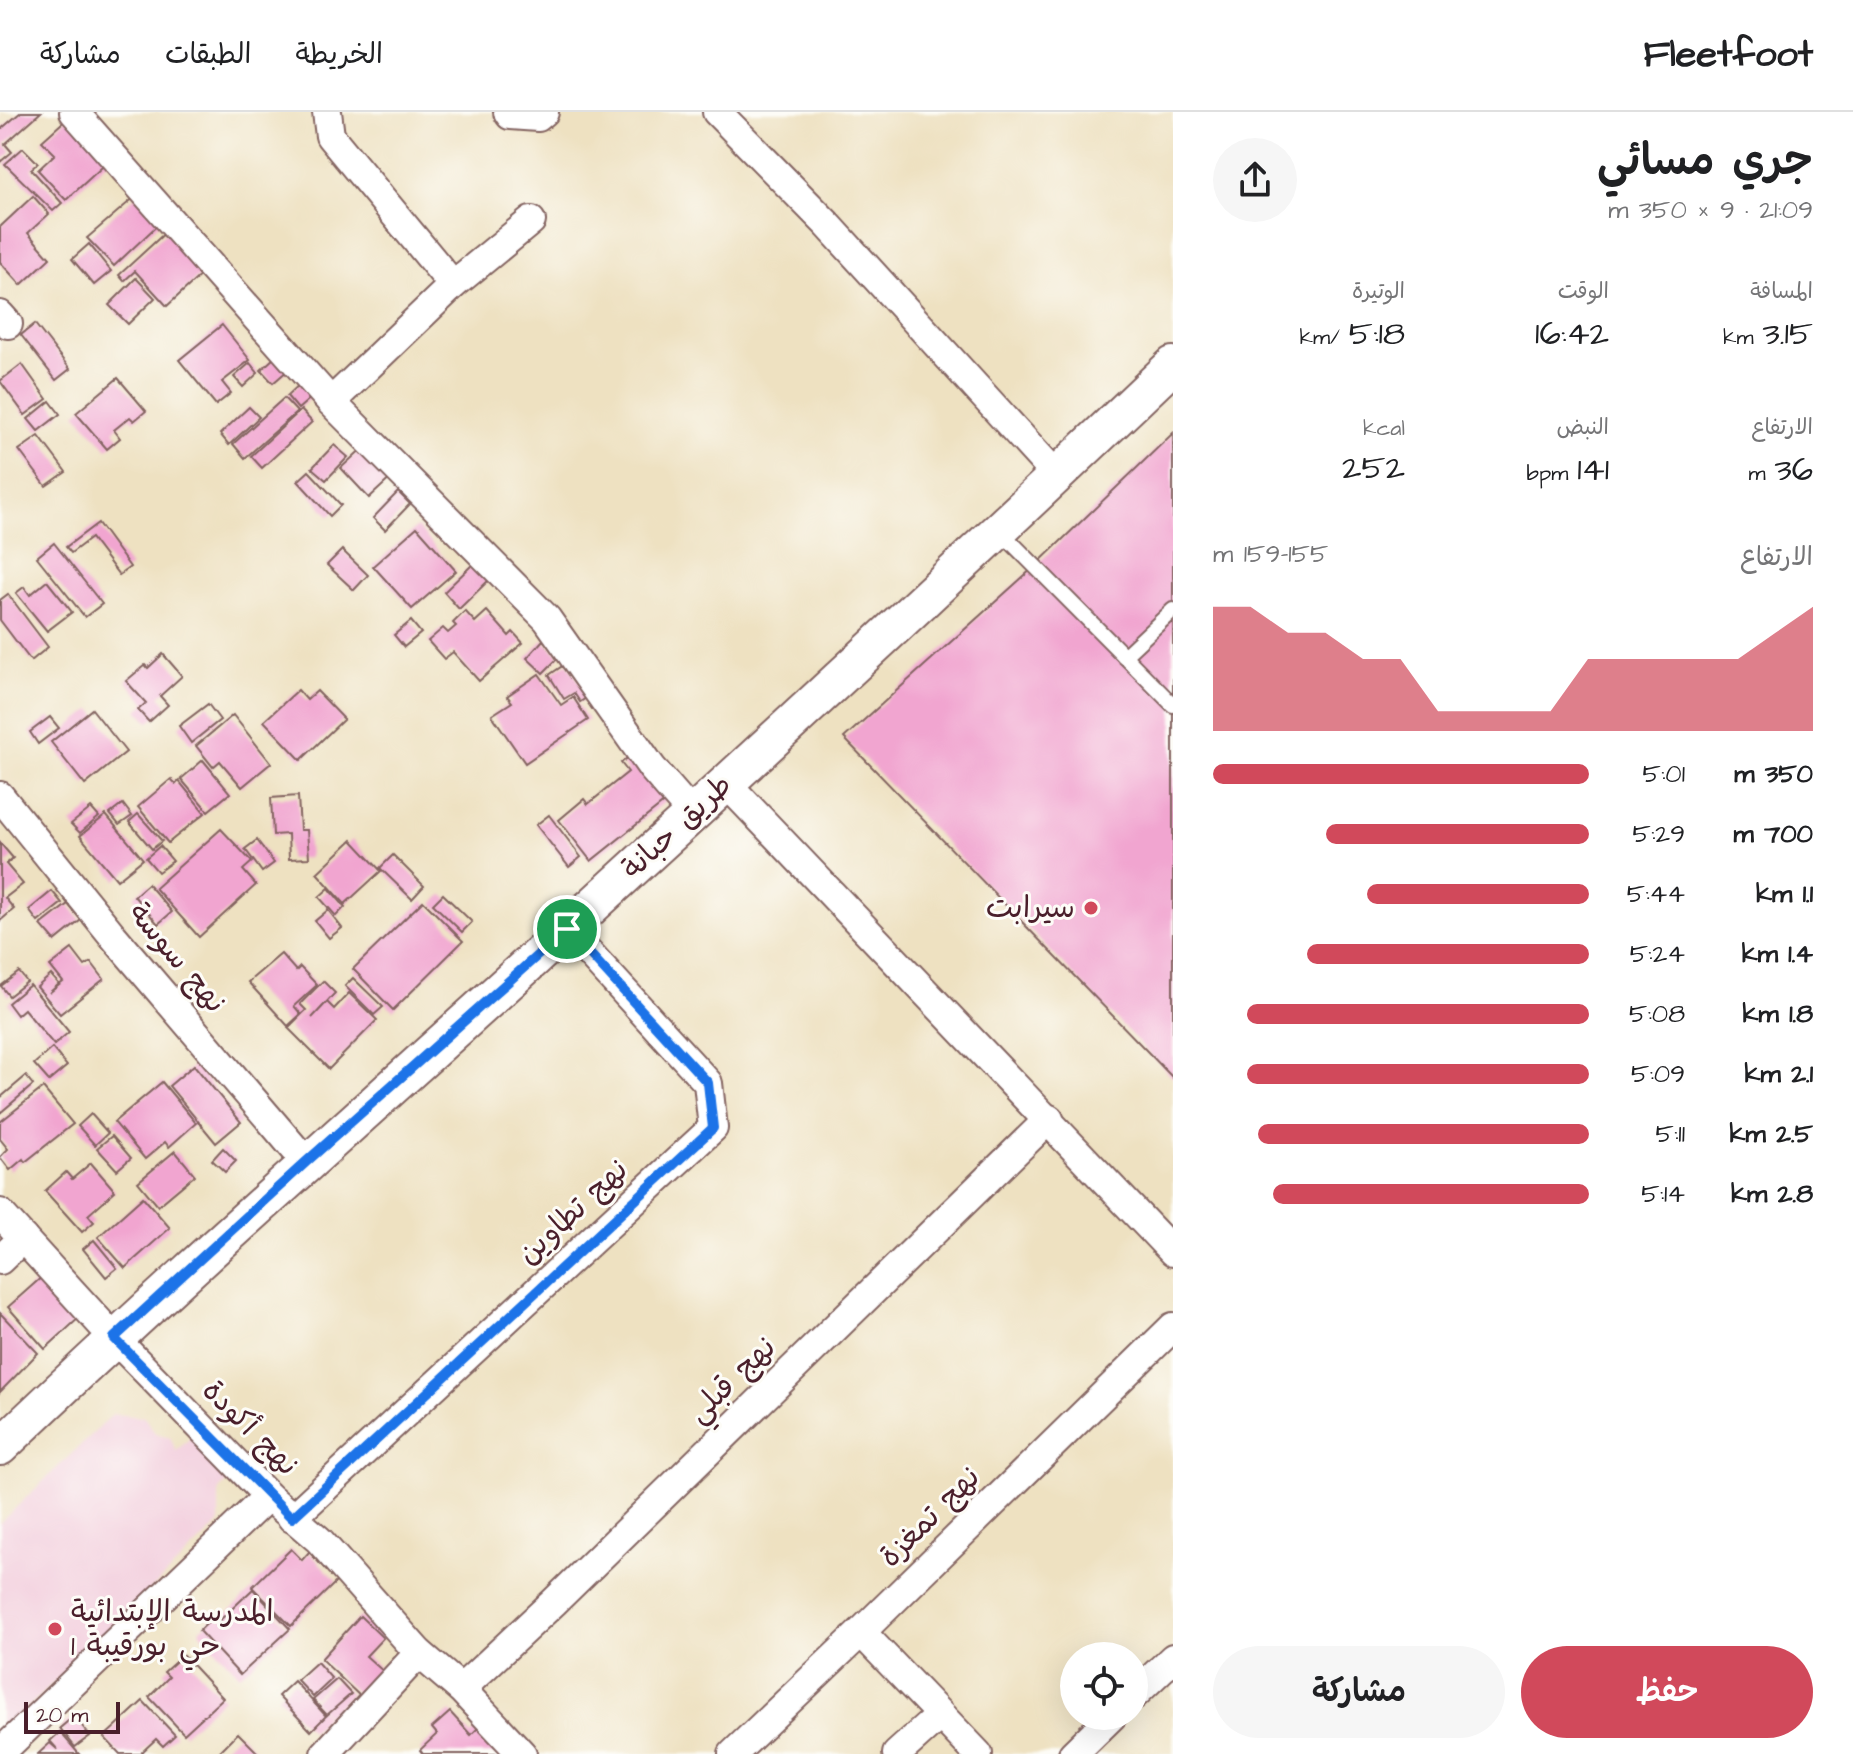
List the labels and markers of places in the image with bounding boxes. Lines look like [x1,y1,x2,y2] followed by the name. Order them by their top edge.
[986,887,1075,929] place label: سيرابت
[533,895,601,963] pin
[1082,899,1100,917] marker: سيرابت
[71,1591,274,1671] place label: المدرسة الإبتدائية حي بورقيبة 1
[46,1620,64,1638] marker: المدرسة الإبتدائية حي بورقيبة 1

